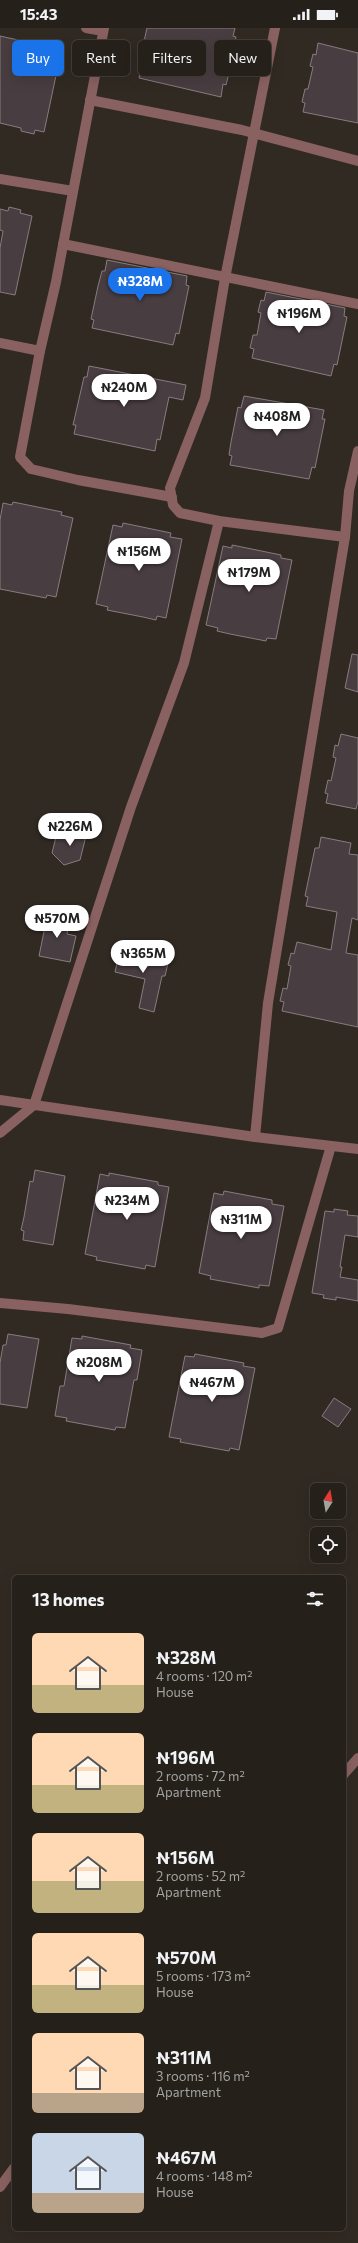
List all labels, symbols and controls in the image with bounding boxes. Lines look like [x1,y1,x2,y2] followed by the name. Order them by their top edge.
[20,5,57,23] text: 15:43
[12,40,64,76] chip: Buy
[72,40,130,76] chip: Rent
[138,40,206,76] chip: Filters
[214,40,271,76] chip: New
[112,268,168,302] pin: ₦328M
[117,273,163,289] text: ₦328M
[271,300,327,334] pin: ₦196M
[276,305,322,321] text: ₦196M
[96,374,152,408] pin: ₦240M
[101,379,147,395] text: ₦240M
[249,403,305,437] pin: ₦408M
[253,408,301,424] text: ₦408M
[111,538,167,572] pin: ₦156M
[117,543,161,559] text: ₦156M
[221,559,277,593] pin: ₦179M
[227,564,271,580] text: ₦179M
[42,813,98,847] pin: ₦226M
[47,818,93,834] text: ₦226M
[29,905,85,939] pin: ₦570M
[34,910,80,926] text: ₦570M
[115,940,171,974] pin: ₦365M
[120,945,166,961] text: ₦365M
[99,1187,155,1221] pin: ₦234M
[104,1192,150,1208] text: ₦234M
[213,1206,269,1240] pin: ₦311M
[220,1211,262,1227] text: ₦311M
[71,1349,127,1383] pin: ₦208M
[76,1354,123,1370] text: ₦208M
[184,1369,240,1403] pin: ₦467M
[189,1374,235,1390] text: ₦467M
[310,1483,346,1519] north arrow
[310,1483,346,1563] map controls
[310,1527,346,1563] button: locate
[304,1588,326,1610] icon: filters
[32,1589,105,1610] text: 13 homes
[156,1647,216,1668] text: ₦328M
[64,1649,112,1697] icon: home
[156,1668,252,1684] text: 4 rooms · 120 m²
[156,1684,194,1700] text: House
[156,1747,215,1768] text: ₦196M
[64,1749,112,1797] icon: home
[156,1768,245,1784] text: 2 rooms · 72 m²
[156,1784,221,1800] text: Apartment
[156,1847,215,1868] text: ₦156M
[64,1849,112,1897] icon: home
[156,1868,245,1884] text: 2 rooms · 52 m²
[156,1884,221,1900] text: Apartment
[156,1947,217,1968] text: ₦570M
[64,1949,112,1997] icon: home
[156,1968,251,1984] text: 5 rooms · 173 m²
[156,1984,194,2000] text: House
[156,2047,212,2068] text: ₦311M
[64,2049,112,2097] icon: home
[156,2068,250,2084] text: 3 rooms · 116 m²
[156,2084,221,2100] text: Apartment
[156,2147,217,2168] text: ₦467M
[64,2149,112,2197] icon: home
[156,2168,252,2184] text: 4 rooms · 148 m²
[156,2184,194,2200] text: House

